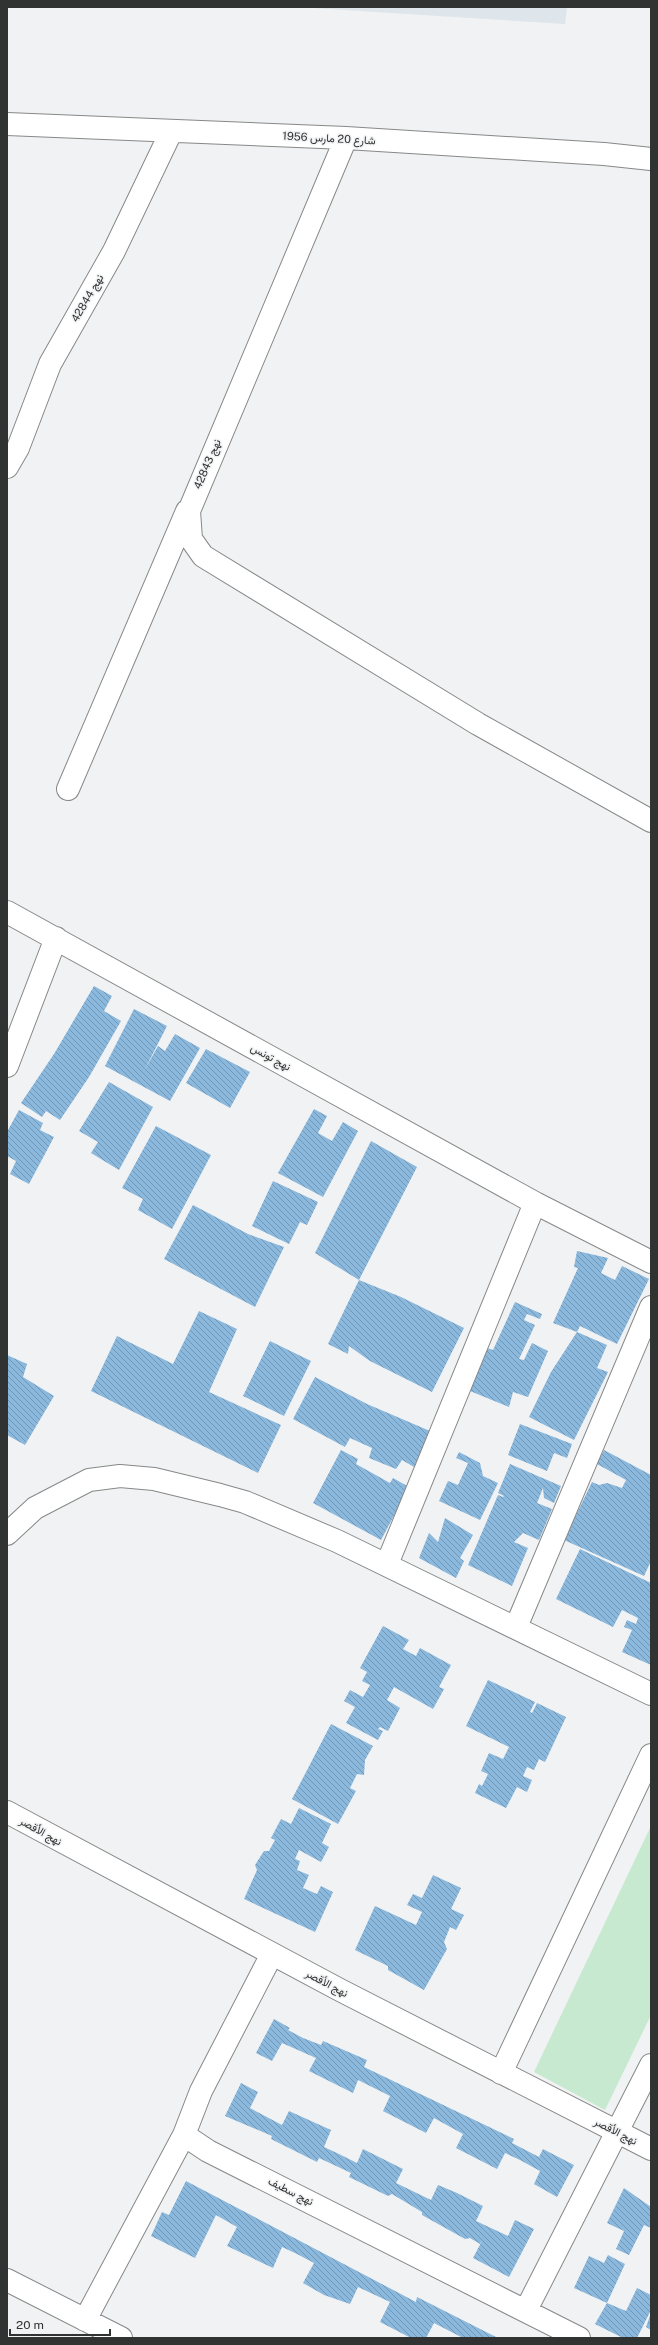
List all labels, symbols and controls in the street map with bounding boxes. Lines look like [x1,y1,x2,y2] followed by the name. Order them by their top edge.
[282,130,376,148] street label: شارع 20 مارس 1956
[68,272,107,325] street label: نهج 42844
[191,437,225,492] street label: نهج 42843
[248,1041,293,1075] street label: نهج تونس
[16,1814,64,1849] street label: نهج الأقصر
[302,1966,350,2001] street label: نهج الأقصر
[591,2115,639,2149] street label: نهج الأقصر
[265,2174,316,2209] street label: نهج سطيف
[10,2311,110,2337] scale bar
[16,2318,44,2332] text: 20 m

